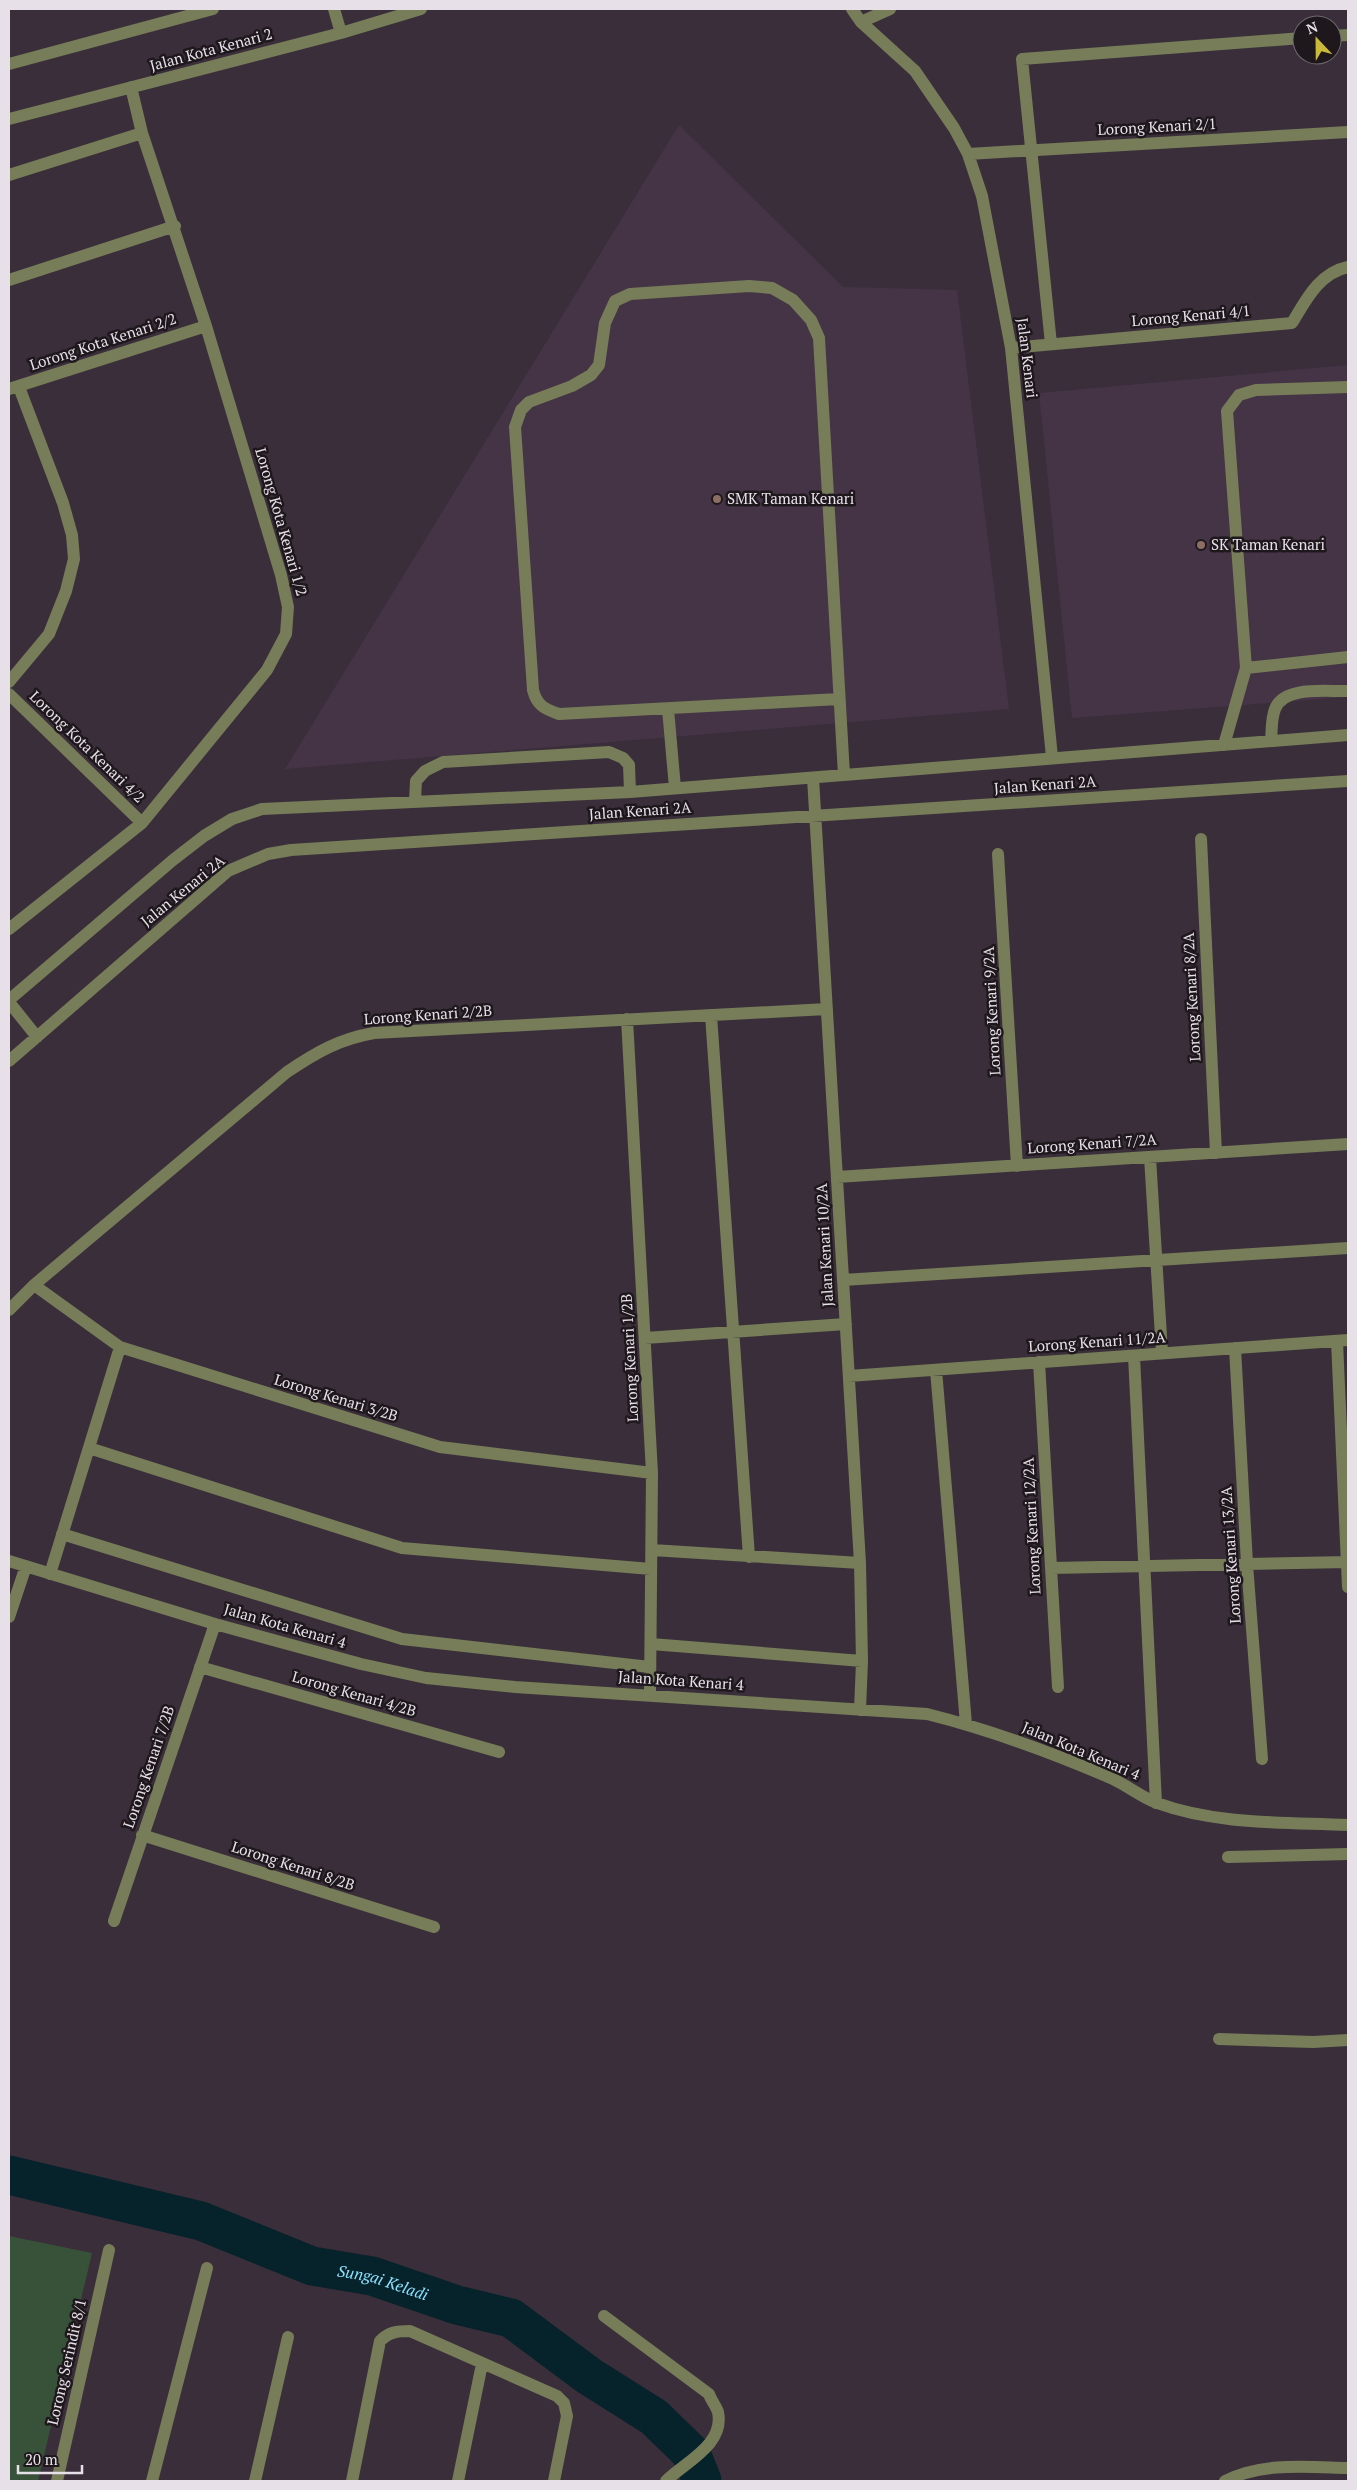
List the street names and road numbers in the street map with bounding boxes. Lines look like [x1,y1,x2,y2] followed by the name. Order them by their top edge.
[147,23,274,75] street label: Jalan Kota Kenari 2
[1097,113,1217,139] street label: Lorong Kenari 2/1
[1131,300,1251,330] street label: Lorong Kenari 4/1
[27,308,179,374] street label: Lorong Kota Kenari 2/2
[1013,317,1043,399] street label: Jalan Kenari
[251,445,313,598] street label: Lorong Kota Kenari 1/2
[26,686,150,807] street label: Lorong Kota Kenari 4/2
[993,770,1098,798] street label: Jalan Kenari 2A
[588,796,693,824] street label: Jalan Kenari 2A
[136,850,229,930] street label: Jalan Kenari 2A
[1178,931,1204,1062] street label: Lorong Kenari 8/2A
[978,945,1004,1076] street label: Lorong Kenari 9/2A
[363,1000,493,1028] street label: Lorong Kenari 2/2B
[1027,1128,1158,1157] street label: Lorong Kenari 7/2A
[811,1182,837,1307] street label: Jalan Kenari 10/2A
[616,1293,642,1423] street label: Lorong Kenari 1/2B
[1028,1326,1167,1356] street label: Lorong Kenari 11/2A
[272,1369,401,1425] street label: Lorong Kenari 3/2B
[1017,1456,1045,1595] street label: Lorong Kenari 12/2A
[1215,1485,1245,1624] street label: Lorong Kenari 13/2A
[222,1598,349,1652] street label: Jalan Kota Kenari 4
[290,1666,419,1720] street label: Lorong Kenari 4/2B
[617,1666,745,1694] street label: Jalan Kota Kenari 4
[118,1703,178,1831] street label: Lorong Kenari 7/2B
[1019,1716,1143,1784] street label: Jalan Kota Kenari 4
[229,1836,357,1894] street label: Lorong Kenari 8/2B
[42,2297,90,2427] street label: Lorong Serindit 8/1

